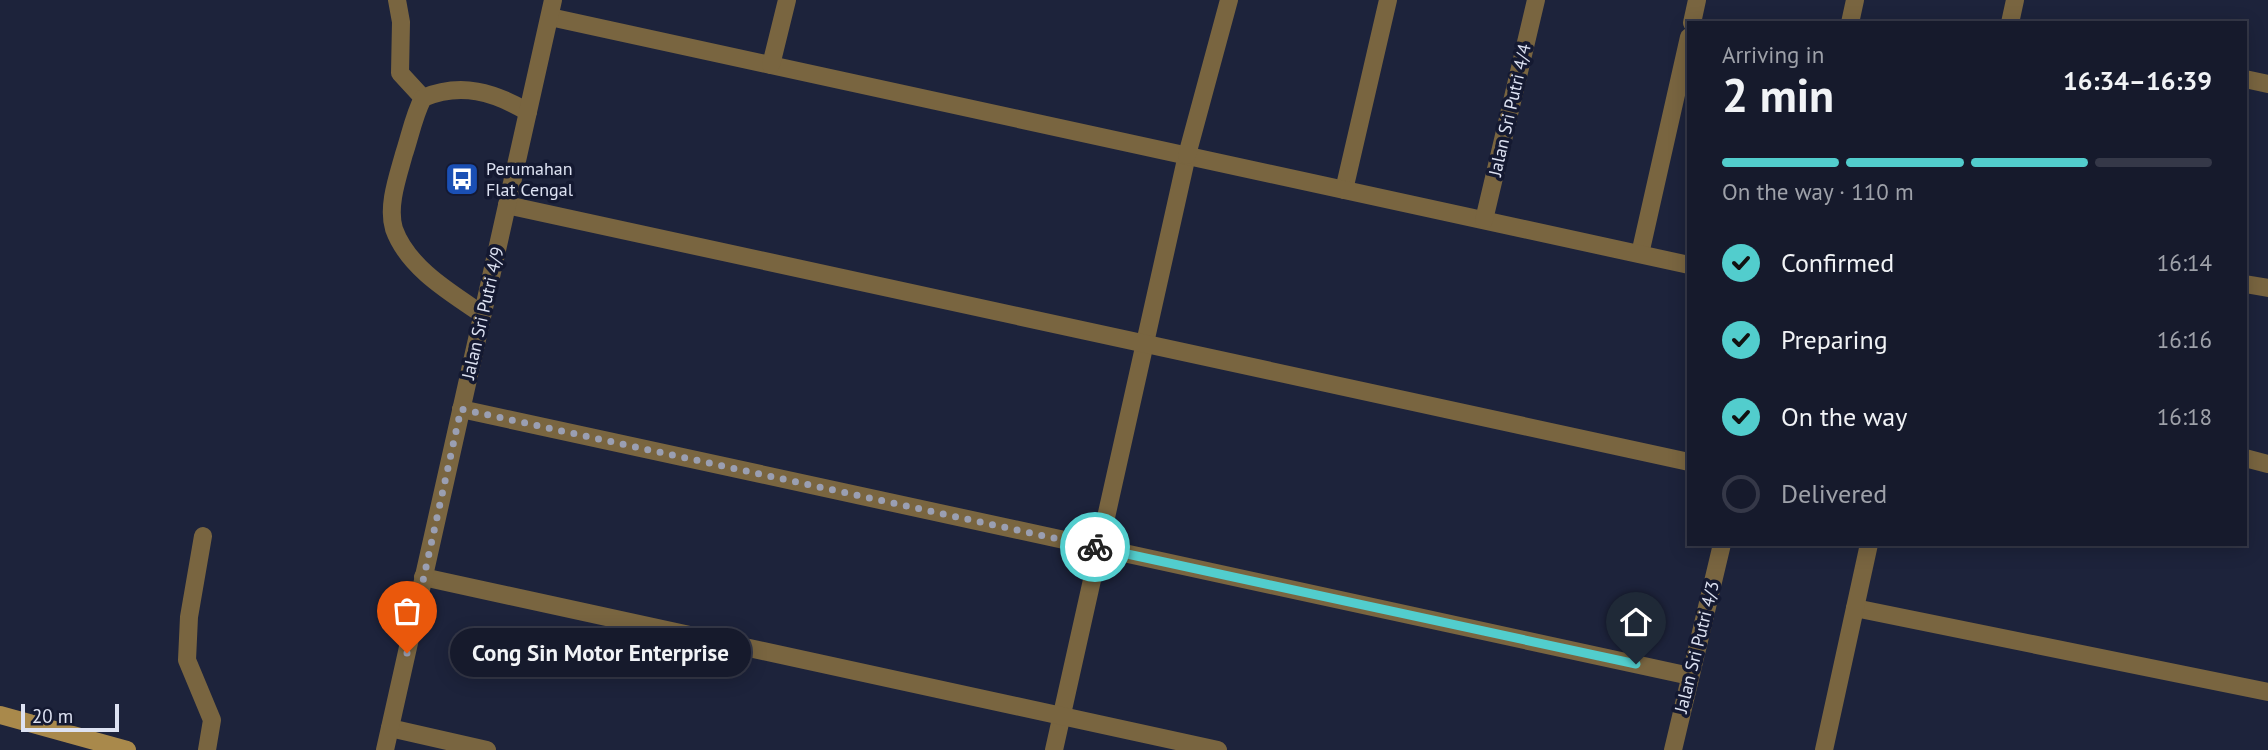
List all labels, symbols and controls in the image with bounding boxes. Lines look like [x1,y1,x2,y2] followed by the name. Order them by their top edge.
[1722,40,1824,69] text: Arriving in
[1483,41,1536,179] street label: Jalan Sri Putri 4/4
[2063,64,2212,97] text: 16:34–16:39
[1722,65,1834,125] text: 2 min
[486,157,574,201] place label: Perumahan Flat Cengal
[443,160,481,198] bus stop icon: Perumahan Flat Cengal
[1722,177,1914,206] text: On the way · 110 m
[456,244,509,382] street label: Jalan Sri Putri 4/9
[1722,244,1760,282] icon: check
[1781,246,1894,279] text: Confirmed
[2157,248,2212,277] text: 16:14
[1722,321,1760,359] icon: check
[1781,323,1888,356] text: Preparing
[2157,325,2212,354] text: 16:16
[1722,398,1760,436] icon: check
[1781,400,1907,433] text: On the way
[2157,402,2212,431] text: 16:18
[1781,477,1887,510] text: Delivered
[1060,512,1130,582] courier
[1076,528,1114,566] icon: bike
[1669,578,1724,716] street label: Jalan Sri Putri 4/3
[377,581,437,653] pin
[388,592,426,630] icon: bag
[1606,592,1666,664] pin
[1617,603,1655,641] icon: home
[449,628,750,678] callout: Cong Sin Motor Enterprise
[472,638,729,667] text: Cong Sin Motor Enterprise
[21,701,119,733] scale bar
[32,704,73,728] text: 20 m

